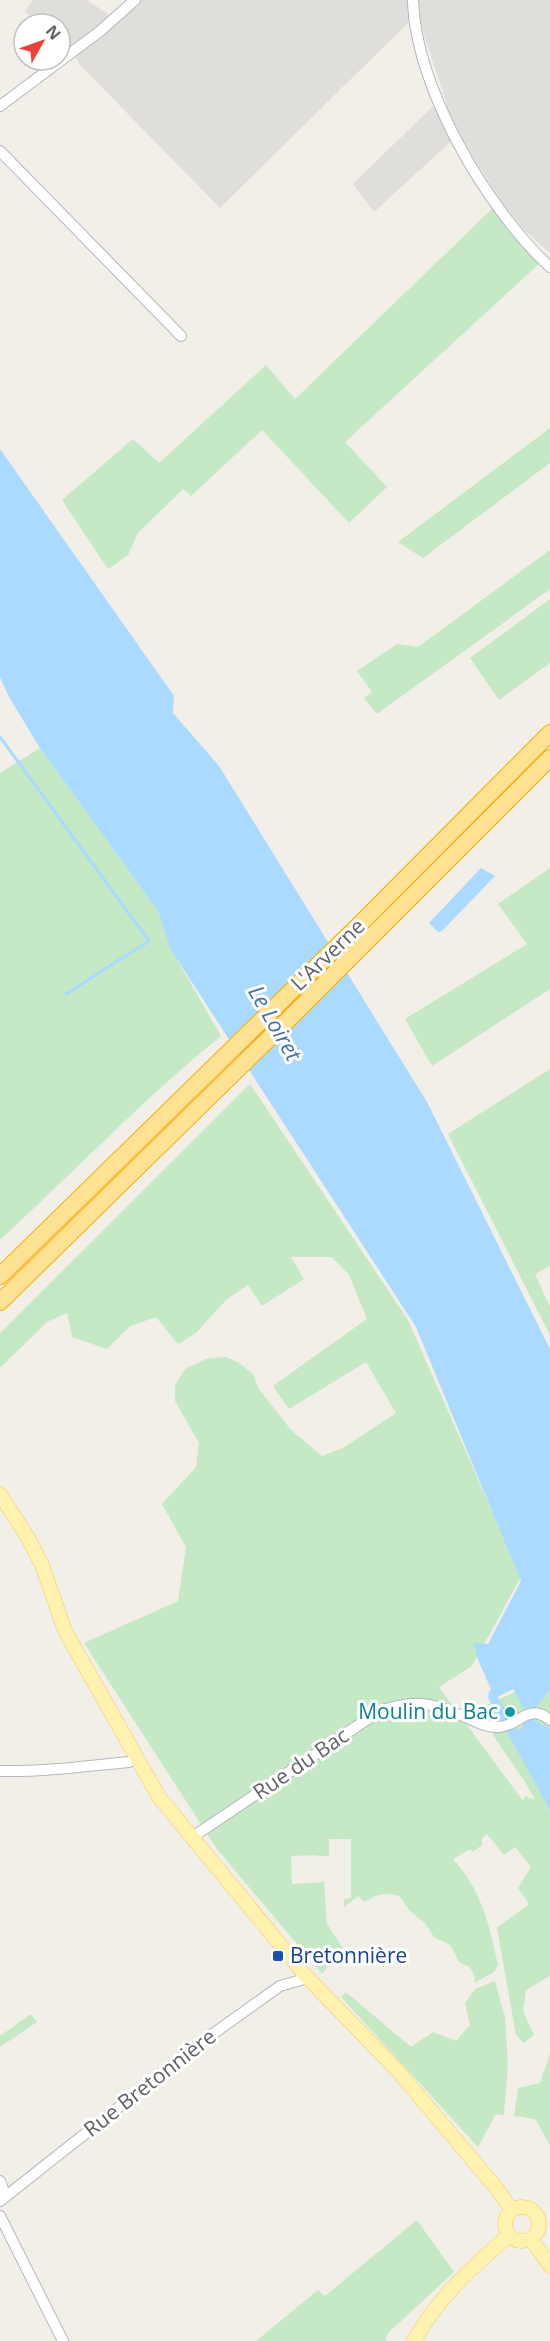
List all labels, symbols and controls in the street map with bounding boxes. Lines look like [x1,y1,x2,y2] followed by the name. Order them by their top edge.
[12,12,72,72] north arrow
[41,20,66,44] text: N
[284,912,370,997] street label: L'Arverne
[242,979,310,1066] water label: Le Loiret
[358,1697,498,1725] place label: Moulin du Bac
[503,1705,517,1719] marker: Moulin du Bac
[247,1721,354,1805] street label: Rue du Bac
[290,1941,407,1969] place label: Bretonnière
[271,1949,285,1963] marker: Bretonnière
[78,2022,221,2143] street label: Rue Bretonnière

